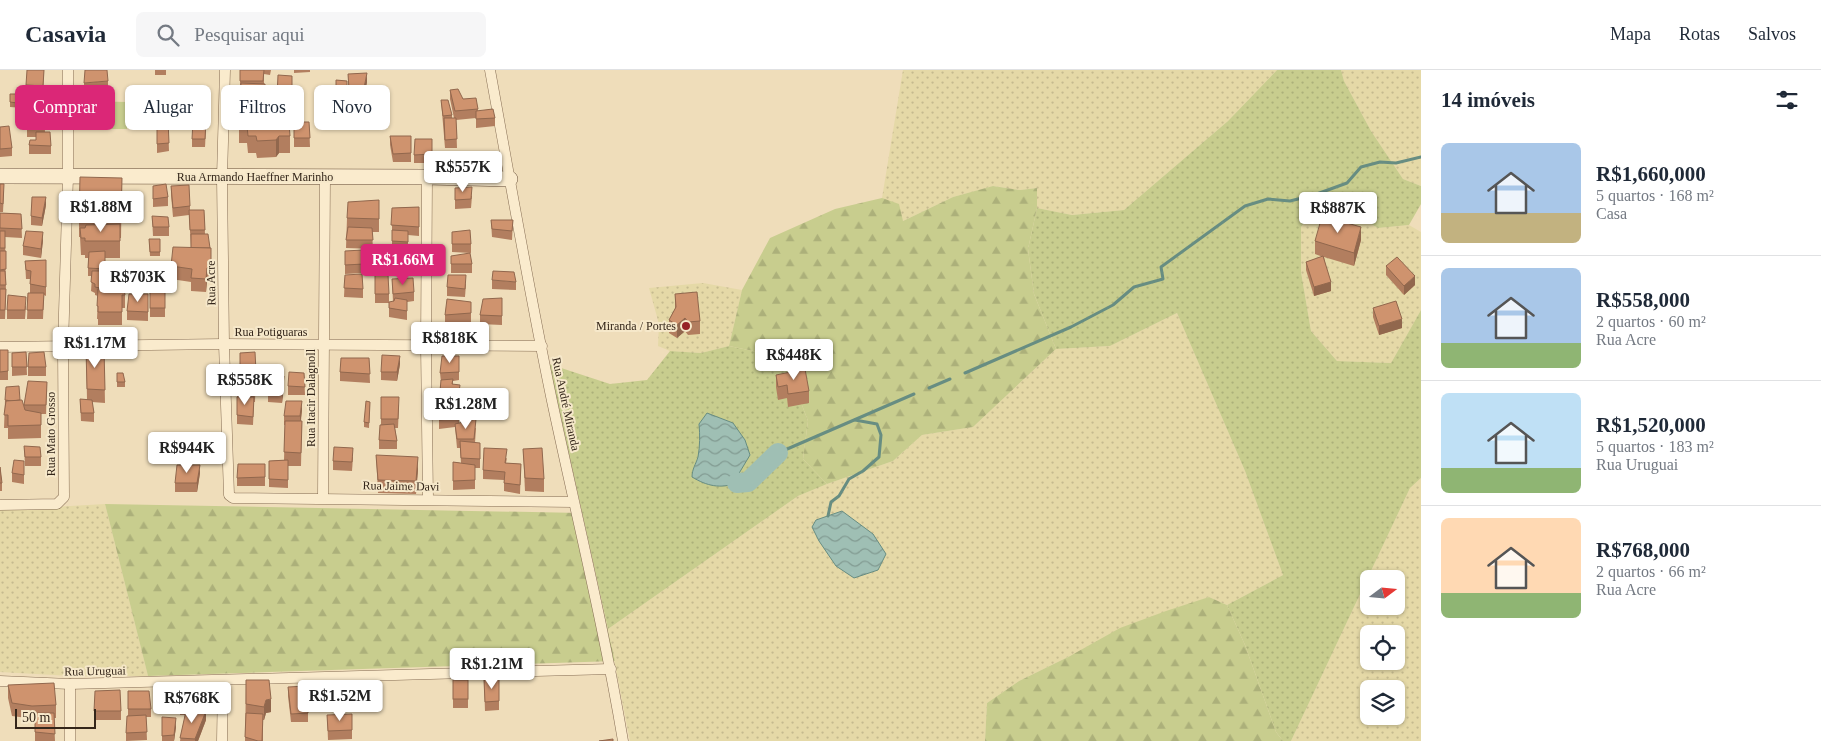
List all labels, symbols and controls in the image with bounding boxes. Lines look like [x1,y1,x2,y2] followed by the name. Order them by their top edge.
[136,12,486,57] search box
[25,21,106,47] text: Casavia
[154,21,182,49] icon: search
[194,24,305,45] text: Pesquisar aqui
[1610,24,1651,44] text: Mapa
[1679,24,1720,44] text: Rotas
[1748,24,1796,44] text: Salvos
[15,85,115,130] chip: Comprar
[125,85,211,130] chip: Alugar
[221,85,304,130] chip: Filtros
[314,85,390,130] chip: Novo
[1773,86,1801,114] icon: filters
[1441,88,1535,112] text: 14 imóveis
[422,150,504,193] pin: R$557K
[435,158,491,175] text: R$557K
[1596,162,1706,186] text: R$1,660,000
[1481,163,1541,223] icon: home
[177,170,333,184] street label: Rua Armando Haeffner Marinho
[1596,187,1714,204] text: 5 quartos · 168 m²
[55,190,147,233] pin: R$1.88M
[1297,191,1379,234] pin: R$887K
[70,198,132,215] text: R$1.88M
[1310,199,1366,216] text: R$887K
[1596,205,1627,222] text: Casa
[357,244,449,286] pin: R$1.66M
[372,251,434,268] text: R$1.66M
[97,260,179,303] pin: R$703K
[204,260,218,306] street label: Rua Acre
[110,268,166,285] text: R$703K
[1481,288,1541,348] icon: home
[1596,288,1690,312] text: R$558,000
[1596,313,1706,330] text: 2 quartos · 60 m²
[596,319,676,333] place label: Miranda / Portes
[680,320,692,332] marker: Miranda / Portes
[409,322,491,364] pin: R$818K
[235,325,308,339] street label: Rua Potiguaras
[49,326,141,369] pin: R$1.17M
[422,329,478,346] text: R$818K
[1596,331,1656,348] text: Rua Acre
[64,334,126,351] text: R$1.17M
[753,338,835,381] pin: R$448K
[766,346,822,363] text: R$448K
[304,348,318,447] street label: Rua Itacir Dalagnoll
[549,356,583,453] street label: Rua André Miranda
[204,364,286,406] pin: R$558K
[217,371,273,388] text: R$558K
[420,388,512,430] pin: R$1.28M
[44,392,58,476] street label: Rua Mato Grosso
[435,395,497,412] text: R$1.28M
[1481,413,1541,473] icon: home
[1596,413,1706,437] text: R$1,520,000
[146,432,228,474] pin: R$944K
[1596,438,1714,455] text: 5 quartos · 183 m²
[159,439,215,456] text: R$944K
[1596,456,1678,473] text: Rua Uruguai
[363,478,440,494] street label: Rua Jaime Davi
[1481,538,1541,598] icon: home
[1596,538,1690,562] text: R$768,000
[1596,563,1706,580] text: 2 quartos · 66 m²
[1360,570,1405,615] north arrow
[1360,570,1405,725] map controls
[1596,581,1656,598] text: Rua Acre
[1360,625,1405,670] button: locate
[446,648,538,690] pin: R$1.21M
[461,655,523,672] text: R$1.21M
[64,663,127,679] street label: Rua Uruguai
[294,680,386,722] pin: R$1.52M
[1360,680,1405,725] button: layers
[151,682,233,724] pin: R$768K
[309,687,371,704] text: R$1.52M
[164,689,220,706] text: R$768K
[15,706,96,729] scale bar
[22,710,50,725] text: 50 m

